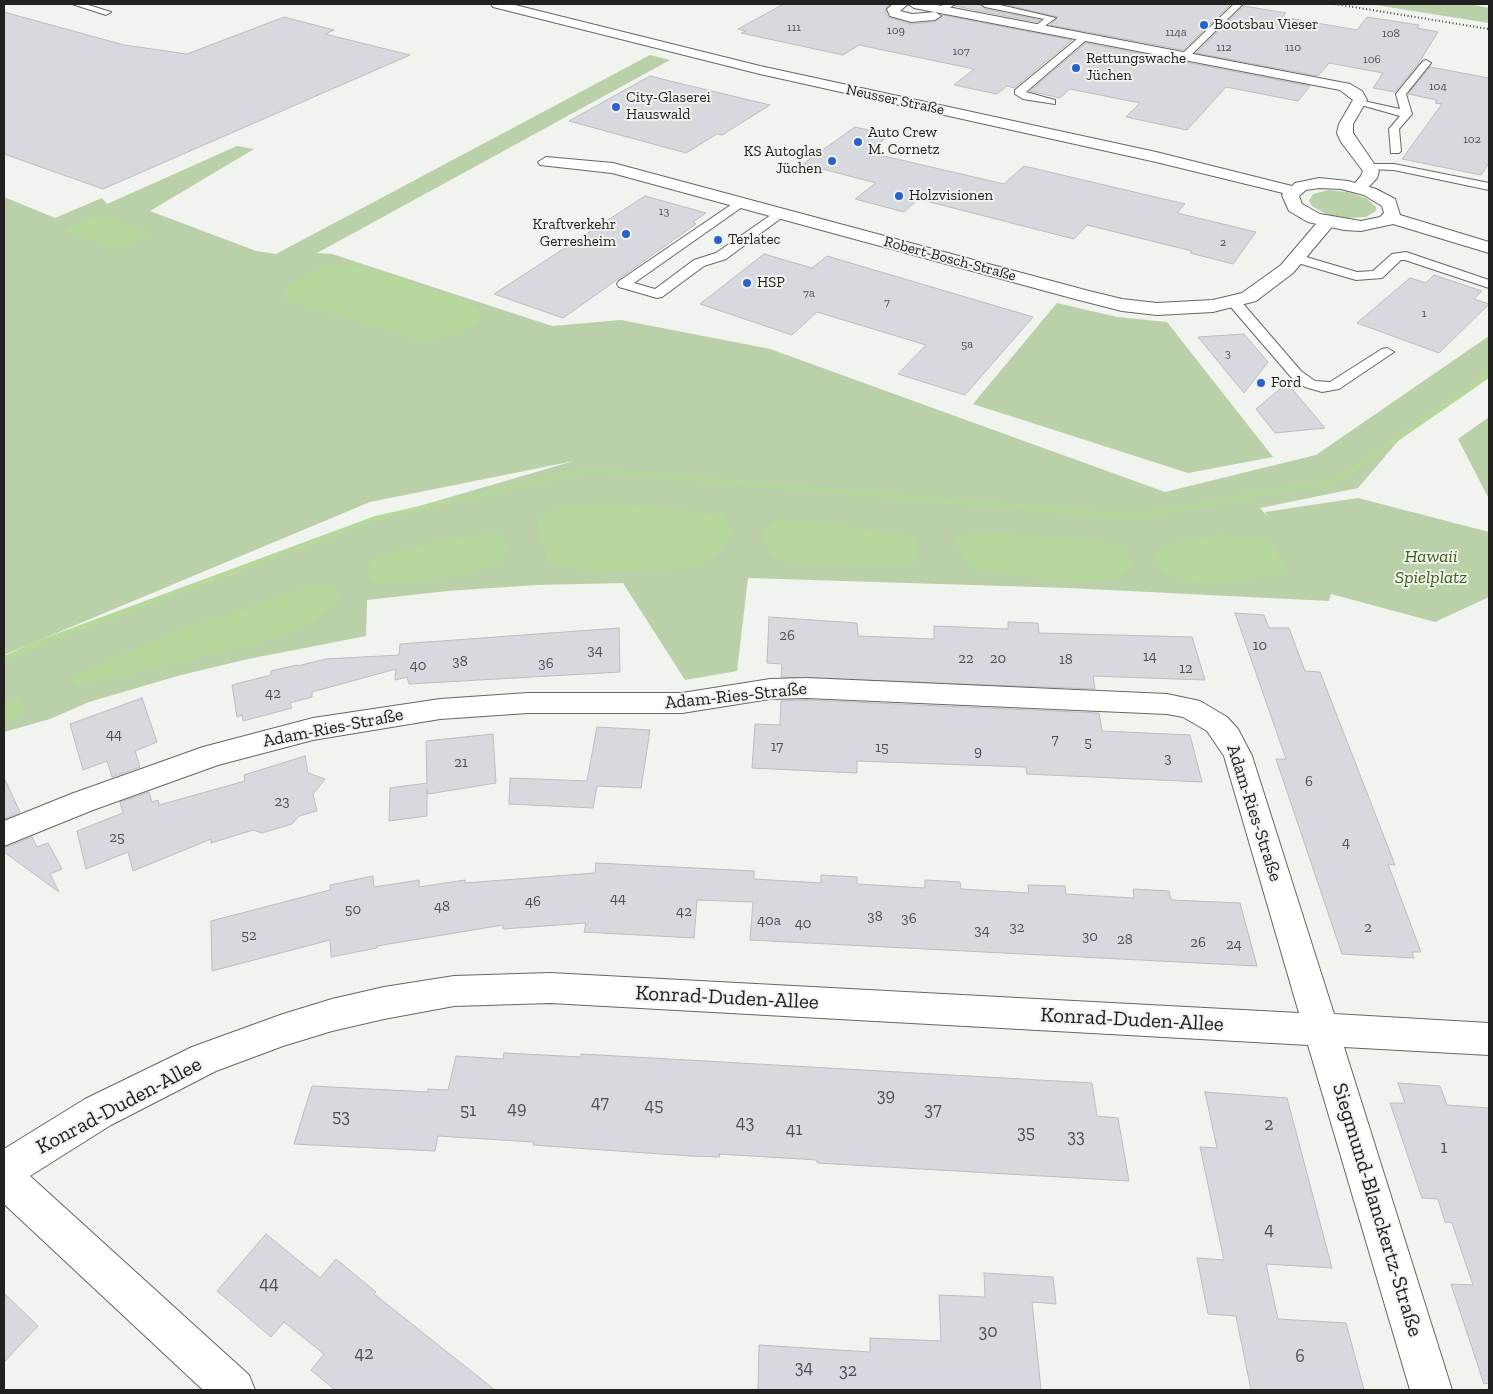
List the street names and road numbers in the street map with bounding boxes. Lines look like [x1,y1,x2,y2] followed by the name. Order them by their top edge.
[844,81,946,119] street label: Neusser Straße
[882,233,1018,285] street label: Robert-Bosch-Straße
[664,678,808,714] street label: Adam-Ries-Straße
[261,704,405,752] street label: Adam-Ries-Straße
[1222,742,1286,884] street label: Adam-Ries-Straße
[635,981,819,1015] street label: Konrad-Duden-Allee
[1040,1003,1224,1037] street label: Konrad-Duden-Allee
[32,1052,206,1160] street label: Konrad-Duden-Allee
[1326,1080,1428,1340] street label: Siegmund-Blanckertz-Straße

